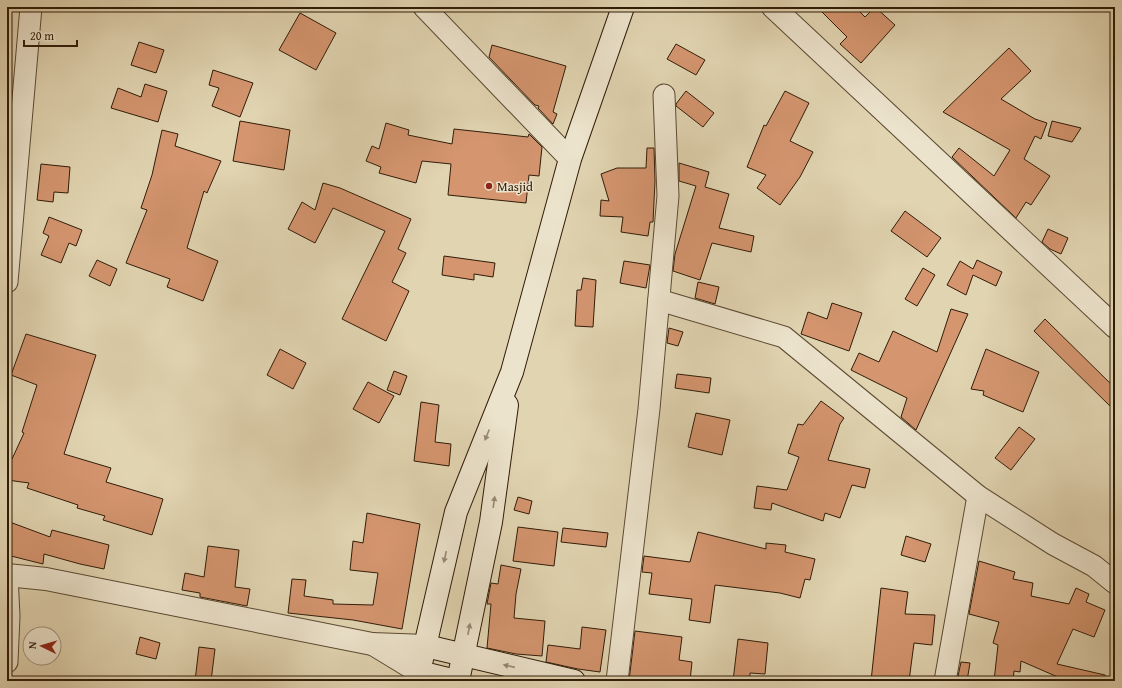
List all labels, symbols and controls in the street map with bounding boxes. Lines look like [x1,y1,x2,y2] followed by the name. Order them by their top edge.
[24,22,77,48] scale bar
[30,27,54,44] text: 20 m
[497,177,533,196] place label: Masjid
[484,181,494,191] marker: Masjid
[483,429,489,441] one-way arrow
[491,496,497,508] one-way arrow
[442,551,448,564] one-way arrow
[466,623,472,635] one-way arrow
[22,626,62,666] north arrow
[24,640,40,649] text: N
[503,662,515,668] one-way arrow

